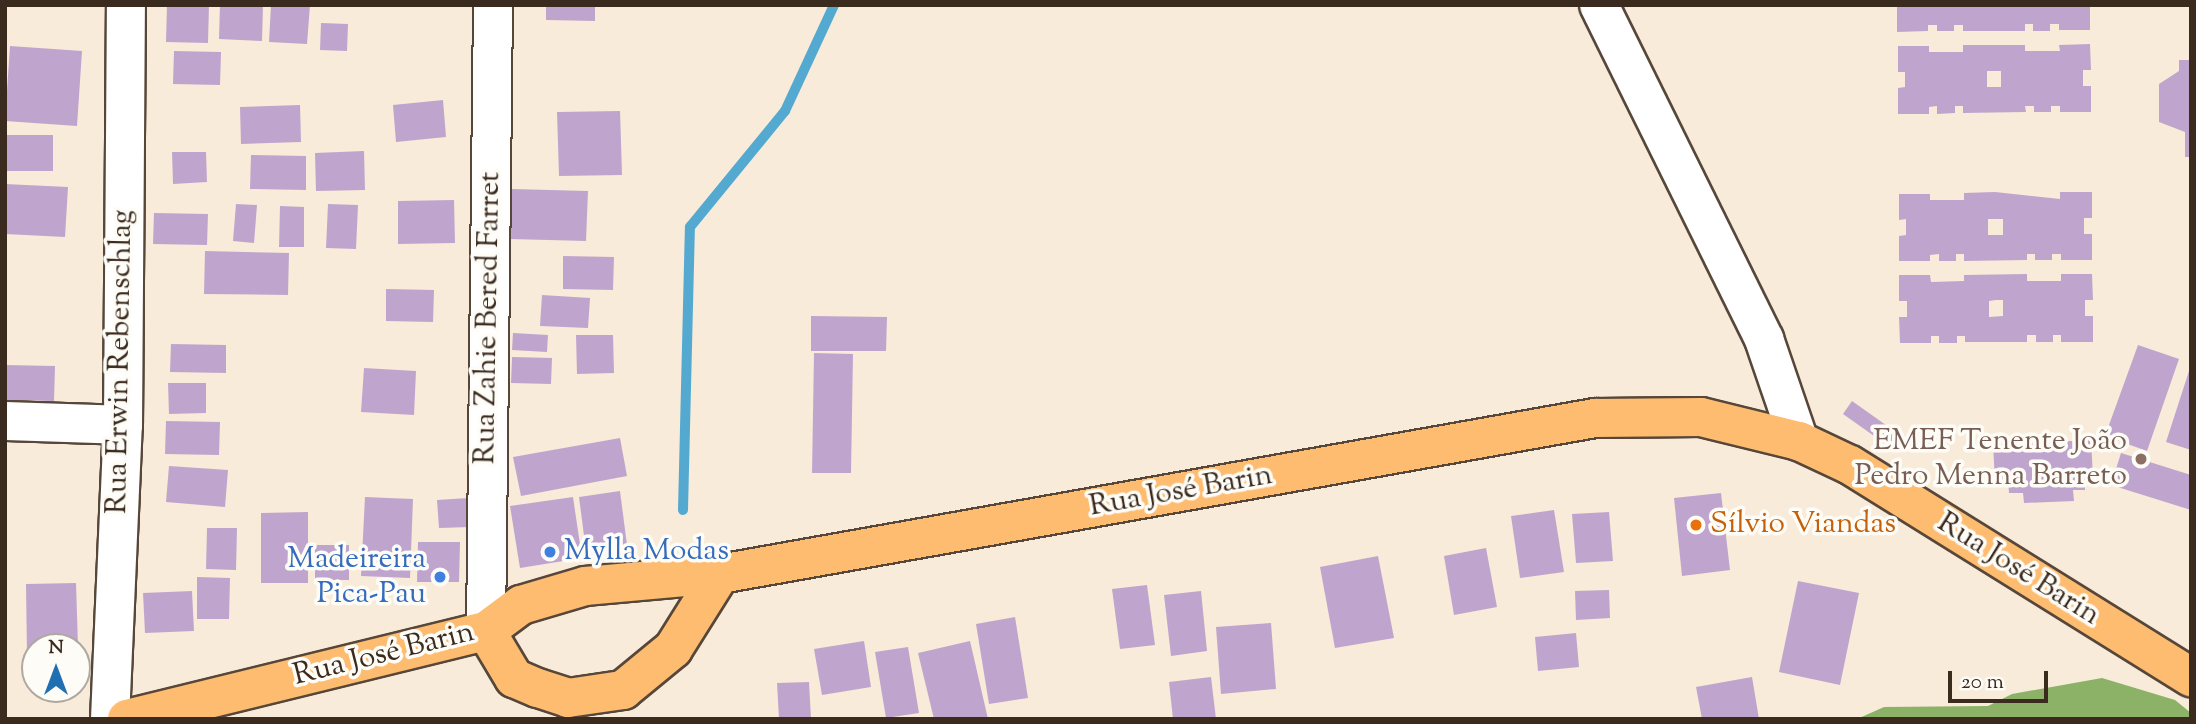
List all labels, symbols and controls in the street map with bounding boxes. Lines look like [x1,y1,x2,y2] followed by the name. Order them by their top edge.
[468,171,510,465] street label: Rua Zahie Bered Farret
[100,210,142,514] street label: Rua Erwin Rebenschlag
[1855,424,2127,494] place label: EMEF Tenente João Pedro Menna Barreto
[2133,451,2149,467] marker: EMEF Tenente João Pedro Menna Barreto
[1087,458,1275,526] street label: Rua José Barin
[1930,506,2106,634] street label: Rua José Barin
[1710,507,1896,543] place label: Sílvio Viandas
[1688,517,1704,533] marker: Sílvio Viandas
[564,534,729,570] place label: Mylla Modas
[287,542,426,612] place label: Madeireira Pica-Pau
[542,544,558,560] marker: Mylla Modas
[432,569,448,585] marker: Madeireira Pica-Pau
[290,615,478,695] street label: Rua José Barin
[21,633,91,703] north arrow
[48,635,64,662] text: N
[1951,658,2051,702] scale bar
[1961,668,2004,698] text: 20 m

